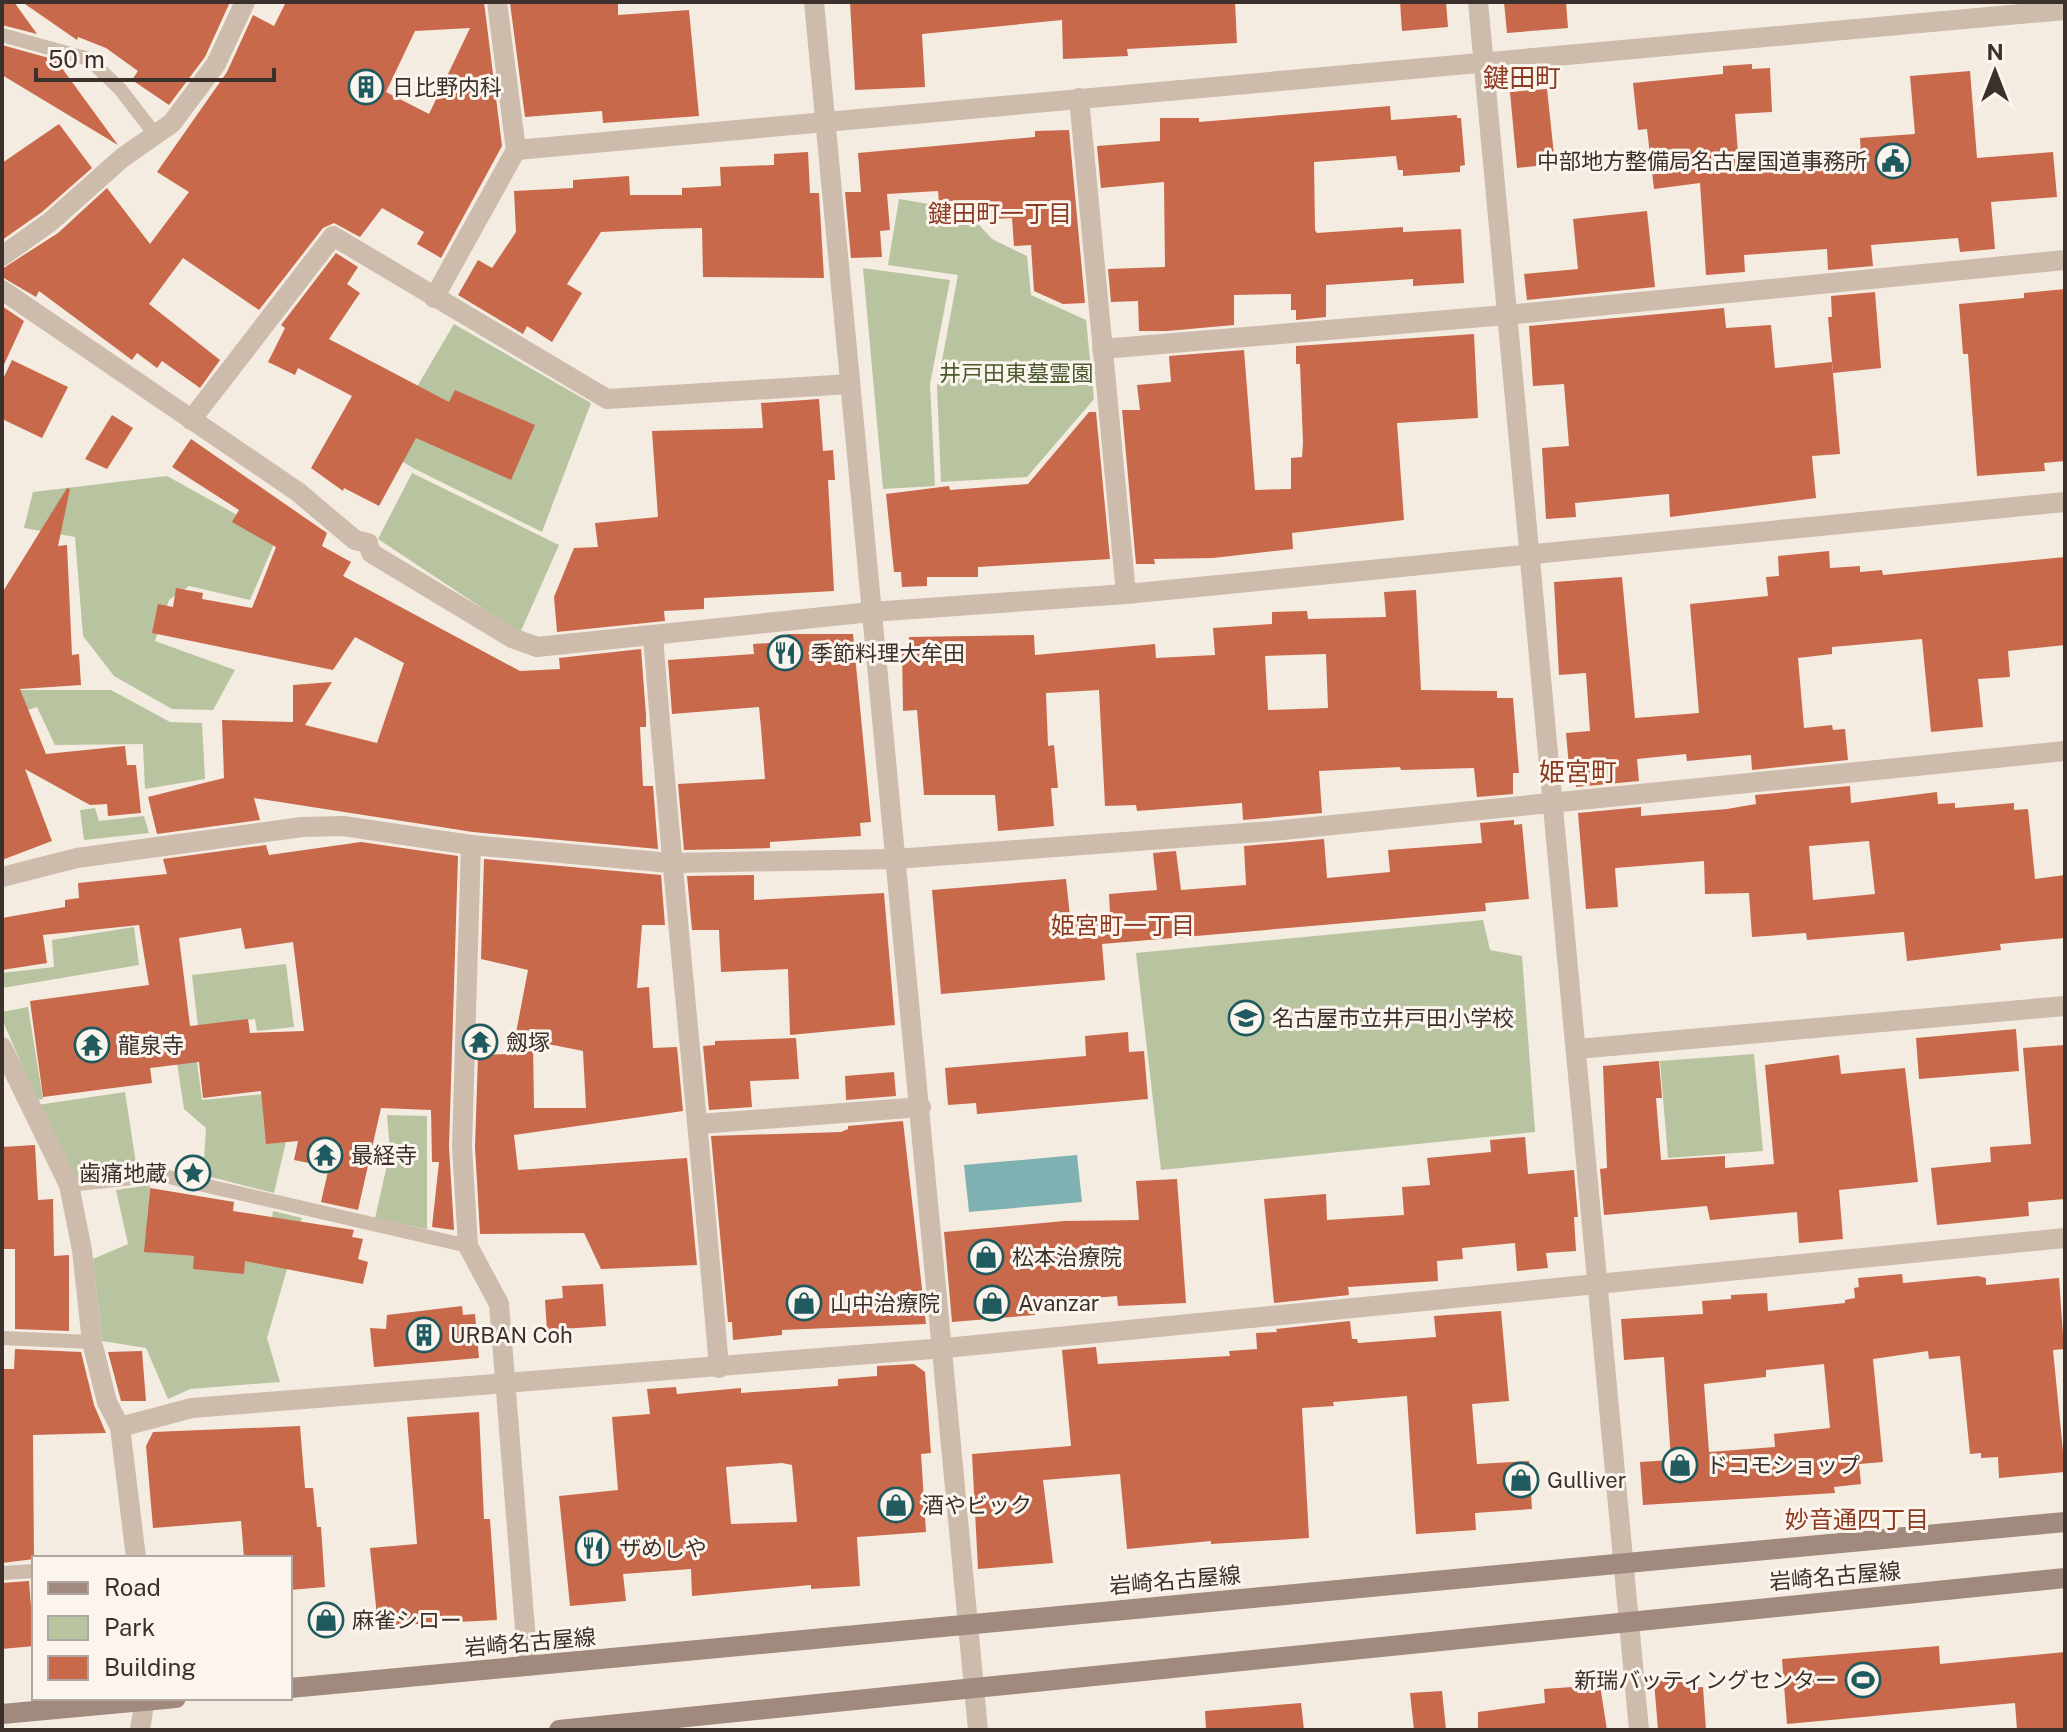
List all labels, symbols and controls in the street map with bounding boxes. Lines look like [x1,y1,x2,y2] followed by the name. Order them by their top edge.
[36,32,274,82] scale bar
[1955,32,2035,112] north arrow
[1986,39,2004,65] text: N
[48,45,105,73] text: 50 m
[1483,62,1561,93] district label: 鍵田町
[347,68,385,106] building icon: 日比野内科
[392,74,502,100] place label: 日比野内科
[1874,142,1912,180] public building icon: 中部地方整備局名古屋国道事務所
[1537,148,1867,174] place label: 中部地方整備局名古屋国道事務所
[928,199,1072,227] district label: 鍵田町一丁目
[939,360,1093,386] park label: 井戸田東墓霊園
[766,634,804,672] restaurant icon: 季節料理大牟田
[811,640,965,666] place label: 季節料理大牟田
[1539,756,1617,787] district label: 姫宮町
[1051,911,1195,939] district label: 姫宮町一丁目
[1227,999,1265,1037] school or university icon: 名古屋市立井戸田小学校
[1272,1005,1514,1031] place label: 名古屋市立井戸田小学校
[461,1023,499,1061] temple icon: 劔塚
[73,1026,111,1064] temple icon: 龍泉寺
[506,1029,550,1055] place label: 劔塚
[118,1032,184,1058] place label: 龍泉寺
[306,1136,344,1174] temple icon: 最経寺
[351,1142,417,1168] place label: 最経寺
[174,1154,212,1192] place icon: 歯痛地蔵
[79,1160,167,1186] place label: 歯痛地蔵
[967,1238,1005,1276] shop icon: 松本治療院
[1012,1244,1122,1270] place label: 松本治療院
[785,1284,823,1322] shop icon: 山中治療院
[973,1284,1011,1322] shop icon: Avanzar
[830,1290,940,1316] place label: 山中治療院
[1018,1290,1099,1316] place label: Avanzar
[405,1316,443,1354] building icon: URBAN Coh
[450,1322,573,1348] place label: URBAN Coh
[1661,1446,1699,1484] shop icon: ドコモショップ
[1706,1452,1860,1478] place label: ドコモショップ
[1502,1461,1540,1499] shop icon: Gulliver
[1547,1467,1626,1493] place label: Gulliver
[877,1486,915,1524] shop icon: 酒やビック
[922,1492,1032,1518] place label: 酒やビック
[1785,1505,1929,1533] district label: 妙音通四丁目
[574,1529,612,1567] restaurant icon: ザめしや
[619,1535,707,1561] place label: ザめしや
[32,1556,292,1700] legend
[1768,1557,1902,1595] street label: 岩崎名古屋線
[1108,1561,1242,1599] street label: 岩崎名古屋線
[104,1573,161,1601] text: Road
[307,1601,345,1639] shop icon: 麻雀シロー
[352,1607,462,1633] place label: 麻雀シロー
[104,1613,155,1641] text: Park
[463,1623,597,1661] street label: 岩崎名古屋線
[104,1653,196,1681] text: Building
[1844,1661,1882,1699] sports icon: 新瑞バッティングセンター
[1574,1667,1837,1693] place label: 新瑞バッティングセンター

